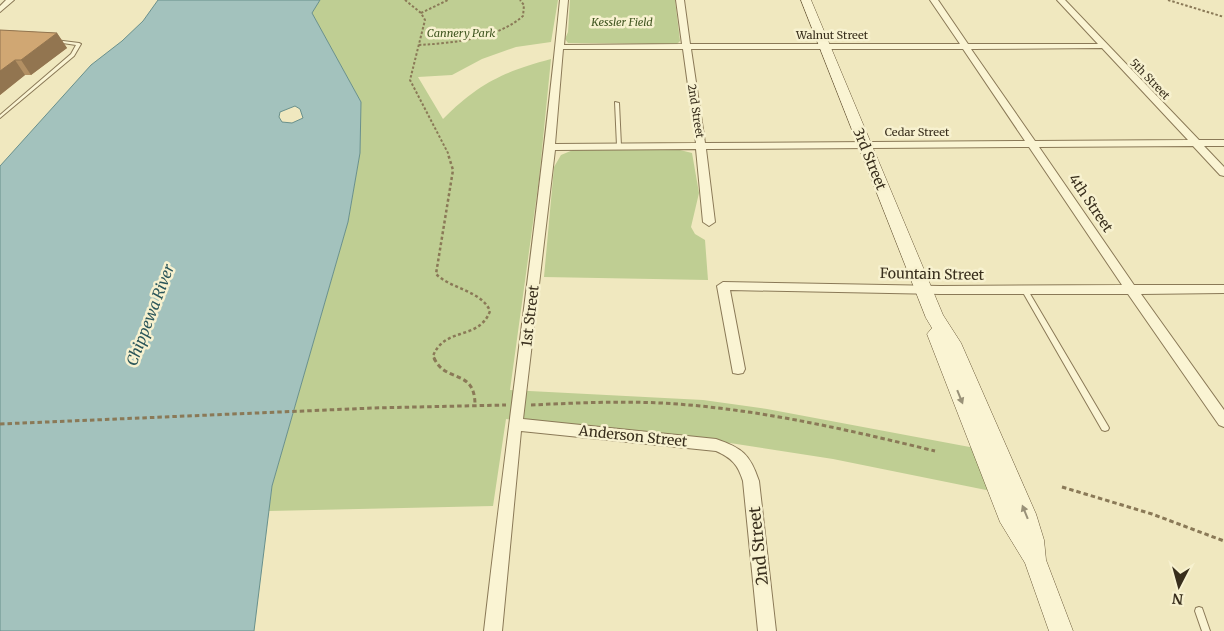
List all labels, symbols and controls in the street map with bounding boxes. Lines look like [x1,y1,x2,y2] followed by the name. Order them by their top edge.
[590,15,653,29] park label: Kessler Field
[427,26,495,40] park label: Cannery Park
[795,28,869,42] street label: Walnut Street
[1127,56,1173,103] street label: 5th Street
[685,83,707,140] street label: 2nd Street
[849,125,891,193] street label: 3rd Street
[885,125,950,139] street label: Cedar Street
[1065,170,1117,236] street label: 4th Street
[122,261,178,369] water label: Chippewa River
[880,264,985,284] street label: Fountain Street
[517,284,543,348] street label: 1st Street
[957,390,965,405] one-way arrow
[577,421,689,451] street label: Anderson Street
[744,505,772,586] street label: 2nd Street
[1020,505,1028,519] one-way arrow
[1154,561,1204,611] north arrow
[1171,589,1184,608] text: N

